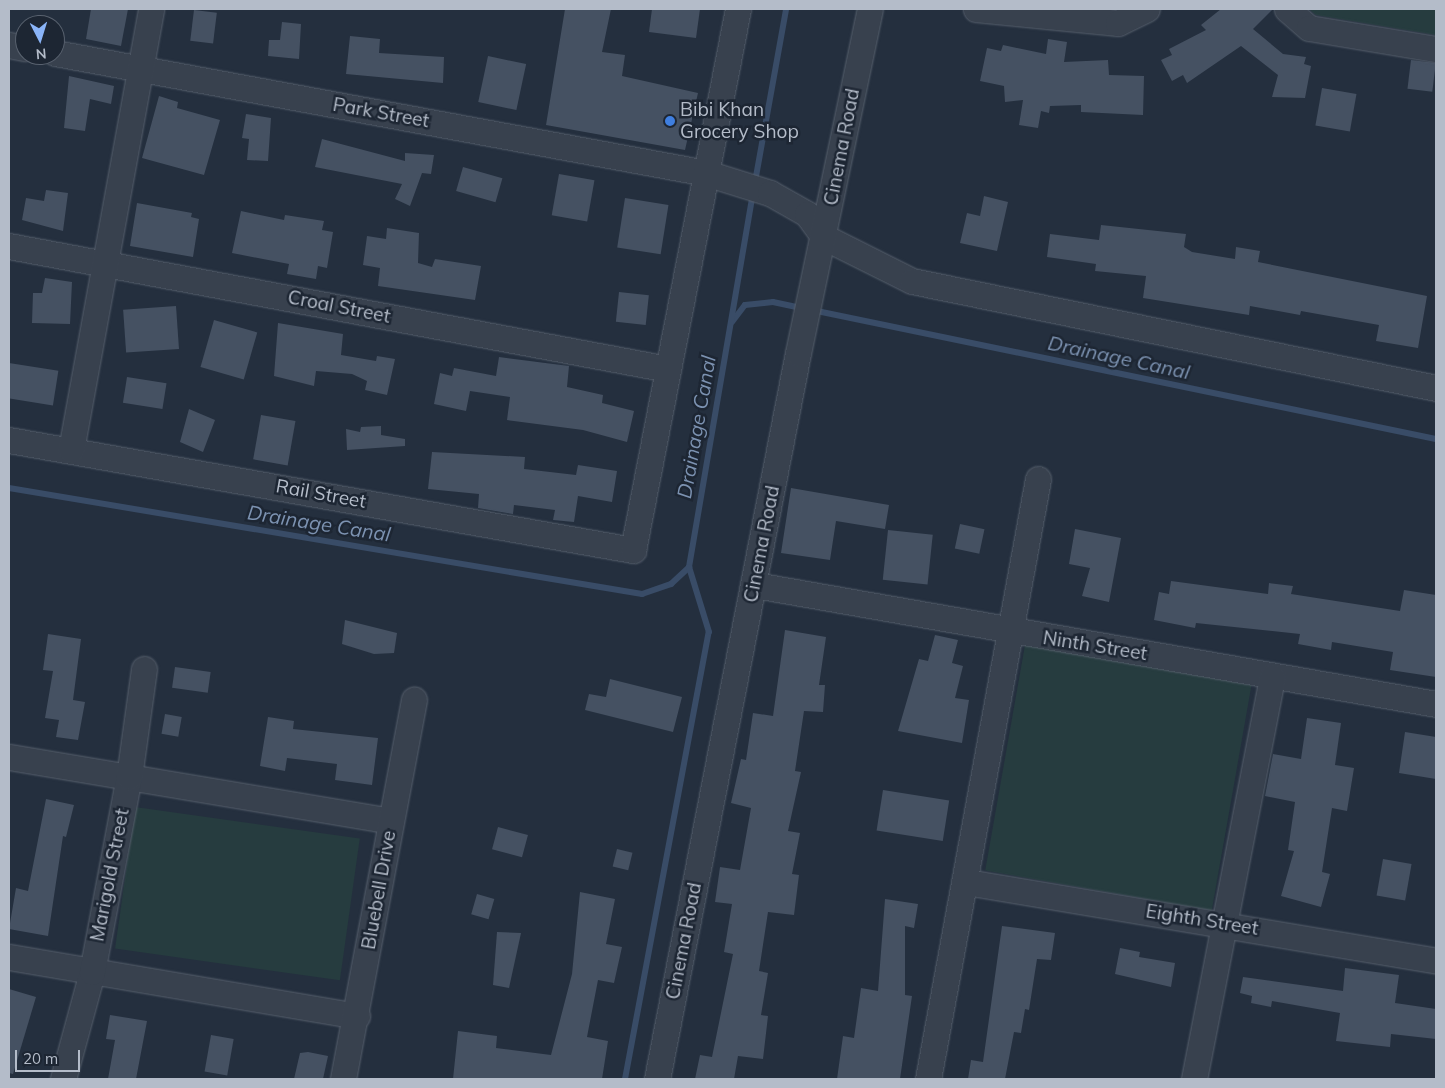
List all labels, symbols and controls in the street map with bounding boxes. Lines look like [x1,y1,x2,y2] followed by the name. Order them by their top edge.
[15,15,65,65] north arrow
[35,45,47,63] text: N
[819,87,865,207] street label: Cinema Road
[331,93,431,133] street label: Park Street
[680,99,799,143] place label: Bibi Khan Grocery Shop
[664,115,676,127] marker: Bibi Khan Grocery Shop
[286,286,392,328] street label: Croal Street
[1046,330,1192,384] water label: Drainage Canal
[672,354,720,500] water label: Drainage Canal
[274,475,368,513] street label: Rail Street
[739,484,785,604] street label: Cinema Road
[246,500,392,546] water label: Drainage Canal
[1041,627,1149,665] street label: Ninth Street
[86,807,134,943] street label: Marigold Street
[357,829,401,951] street label: Bluebell Drive
[661,881,707,1001] street label: Cinema Road
[1144,900,1260,940] street label: Eighth Street
[18,1040,82,1072] scale bar
[23,1049,58,1068] text: 20 m

